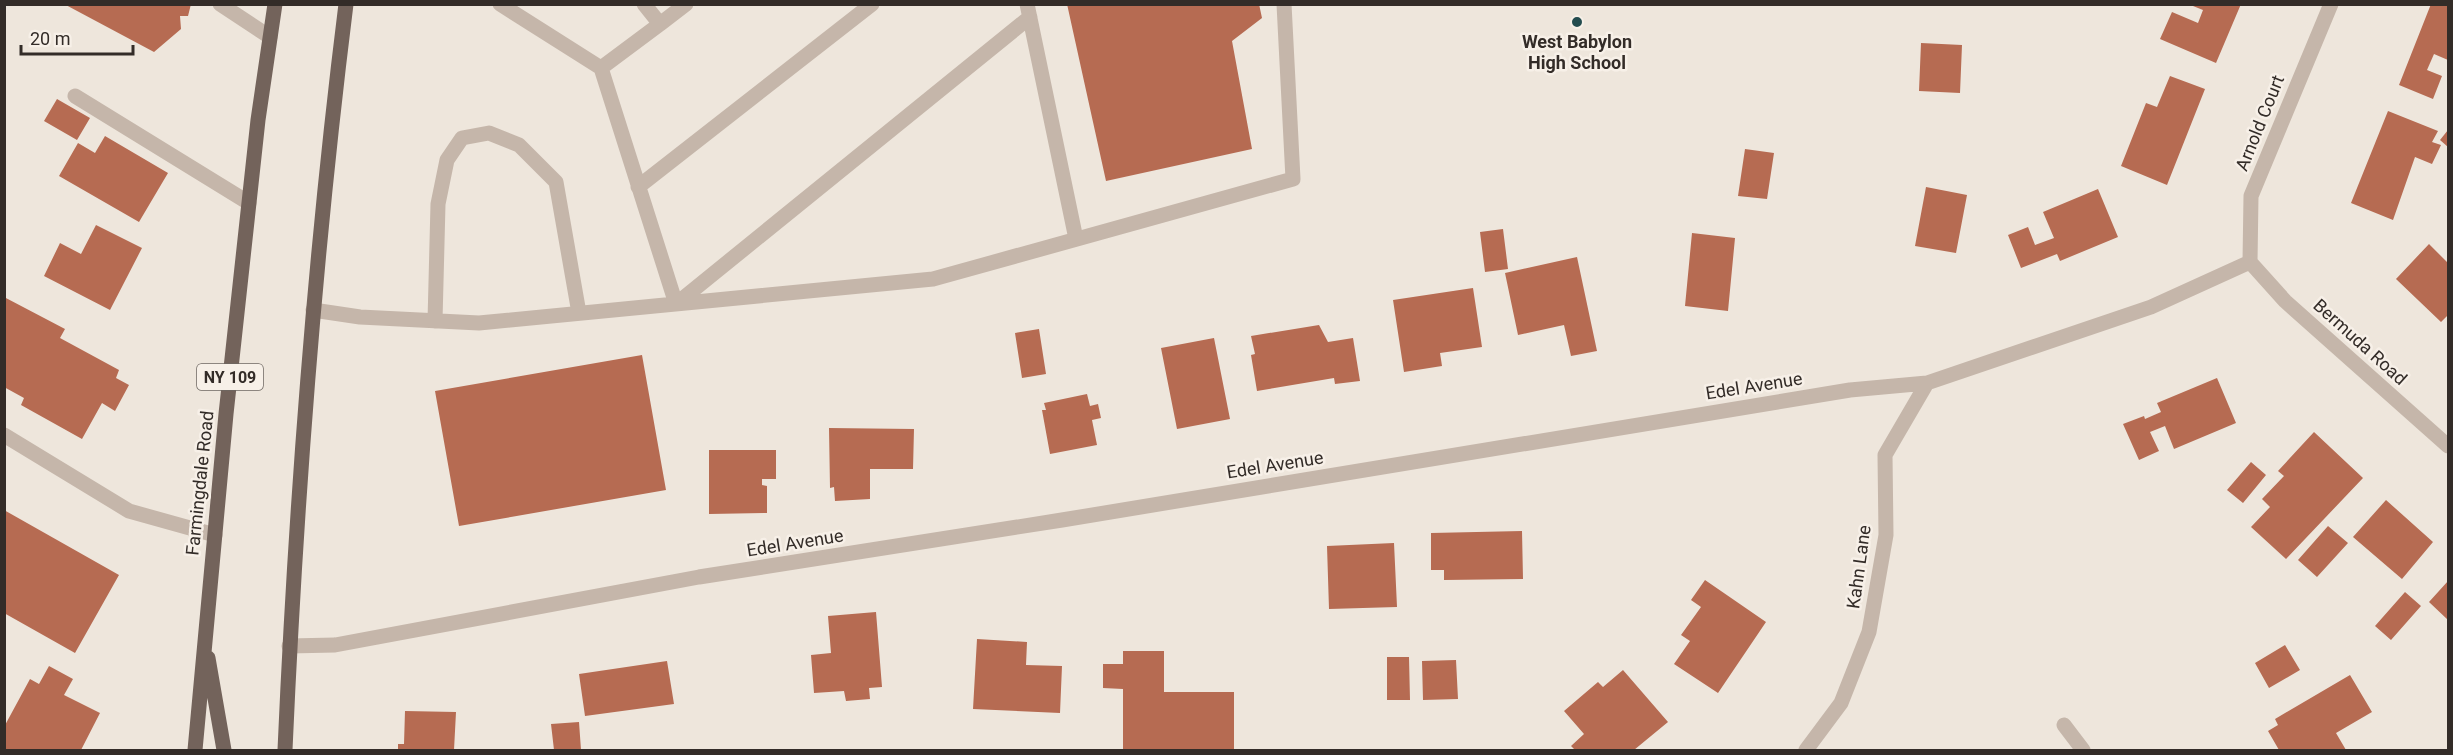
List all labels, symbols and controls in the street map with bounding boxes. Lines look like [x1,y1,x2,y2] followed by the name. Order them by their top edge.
[1570,15,1584,29] marker: West Babylon High School
[21,18,134,56] scale bar
[30,28,70,49] text: 20 m
[1522,31,1632,73] place label: West Babylon High School
[2231,72,2288,174] street label: Arnold Court
[2309,294,2411,389] street label: Bermuda Road
[197,364,263,390] road number: NY 109
[1704,368,1804,404] street label: Edel Avenue
[181,410,218,556] street label: Farmingdale Road
[1225,447,1325,483] street label: Edel Avenue
[1842,524,1875,610] street label: Kahn Lane
[745,525,845,561] street label: Edel Avenue

